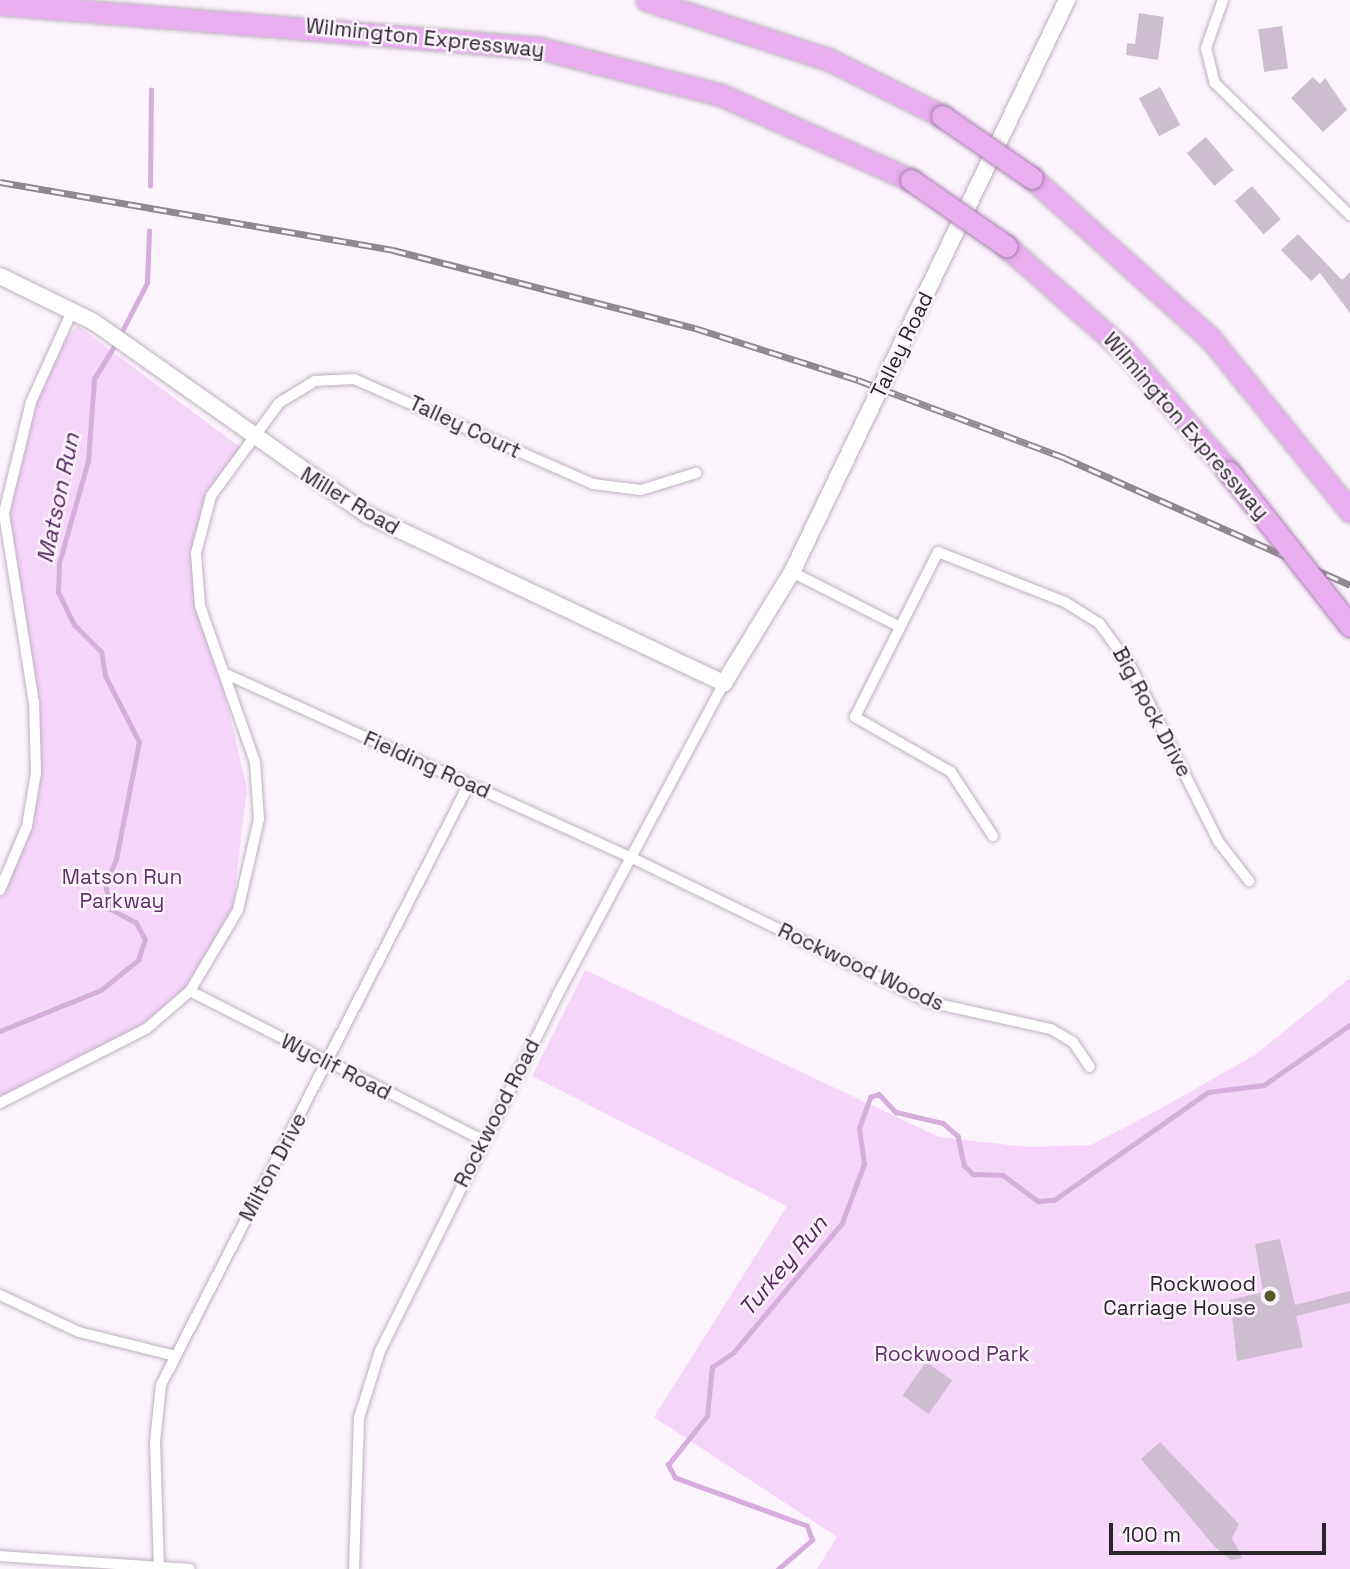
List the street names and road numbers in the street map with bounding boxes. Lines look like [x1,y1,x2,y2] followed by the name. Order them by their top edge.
[304,13,546,63] street label: Wilmington Expressway
[865,288,939,402] street label: Talley Road
[1098,327,1274,525] street label: Wilmington Expressway
[405,390,525,464] street label: Talley Court
[296,462,404,540] street label: Miller Road
[1107,643,1197,781] street label: Big Rock Drive
[360,726,494,804] street label: Fielding Road
[774,918,948,1016] street label: Rockwood Woods
[277,1028,395,1106] street label: Wyclif Road
[449,1035,545,1191] street label: Rockwood Road
[234,1108,312,1226] street label: Milton Drive

